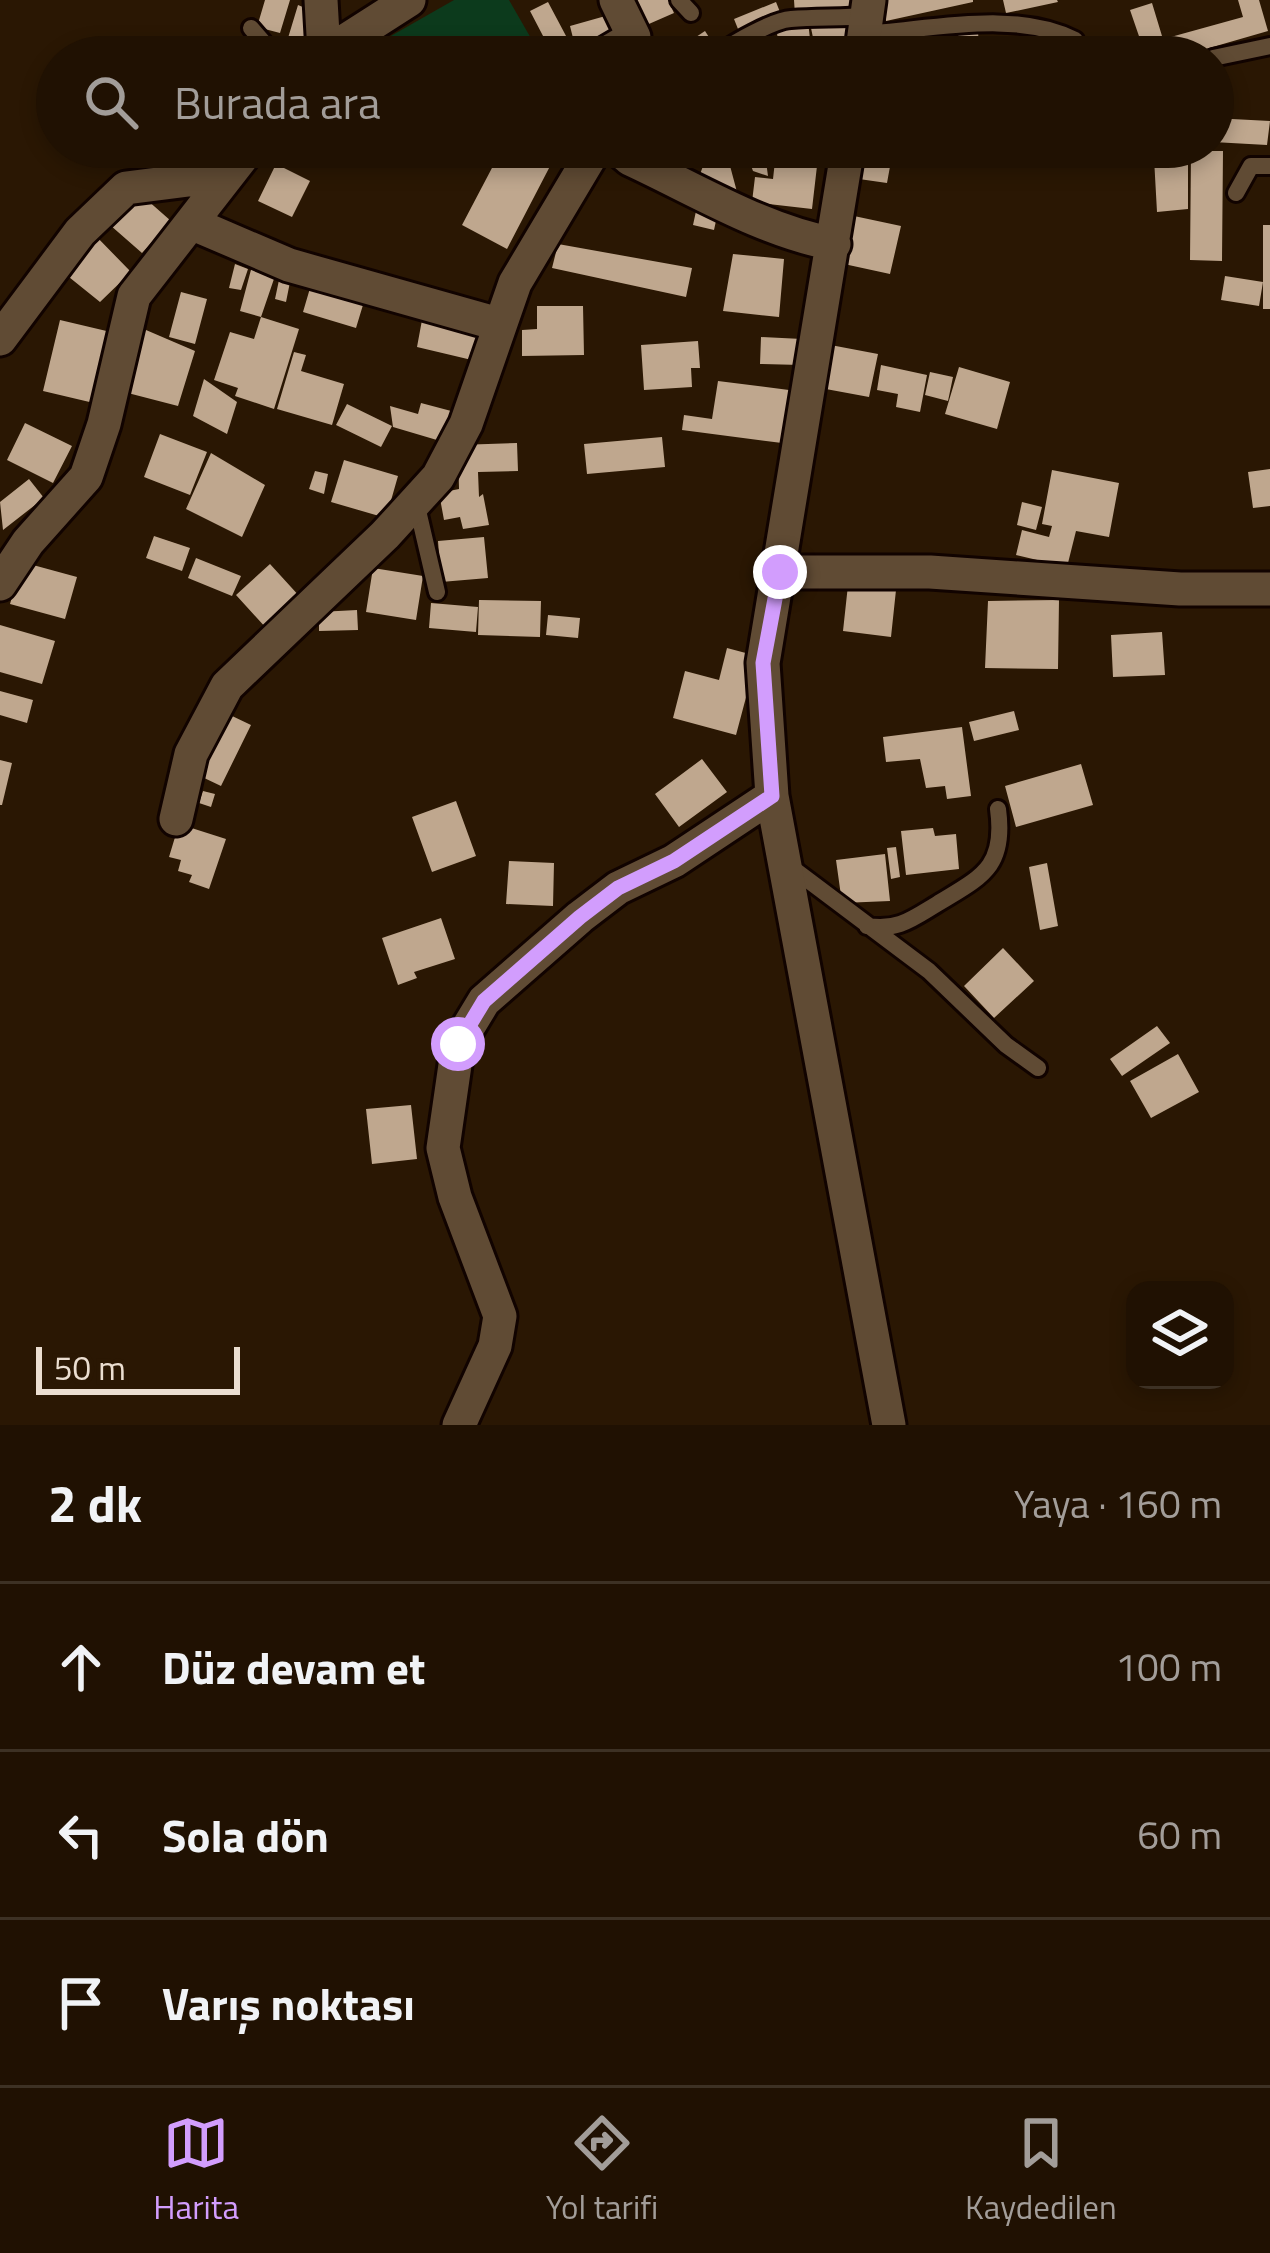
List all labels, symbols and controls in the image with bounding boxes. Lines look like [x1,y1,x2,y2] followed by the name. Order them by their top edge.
[36,36,1234,168] search box
[174,68,381,136] text: Burada ara
[78,69,144,135] icon: search
[753,545,807,599] route end
[431,1017,485,1071] route start
[1126,1281,1234,1389] map controls
[1126,1281,1234,1389] button: layers
[36,1341,240,1394] scale bar
[54,1343,126,1393] text: 50 m
[48,1464,142,1542] text: 2 dk
[1014,1474,1222,1533] text: Yaya · 160 m
[162,1633,425,1701] text: Düz devam et
[48,1634,114,1700] icon: ahead
[1115,1637,1222,1696] text: 100 m
[162,1801,329,1869] text: Sola dön
[48,1802,114,1868] icon: left
[1137,1805,1222,1864] text: 60 m
[162,1969,415,2037] text: Varış noktası
[48,1970,114,2036] icon: arrive
[153,2110,239,2232] tab: Harita
[546,2110,658,2232] tab: Yol tarifi
[965,2110,1117,2232] tab: Kaydedilen

